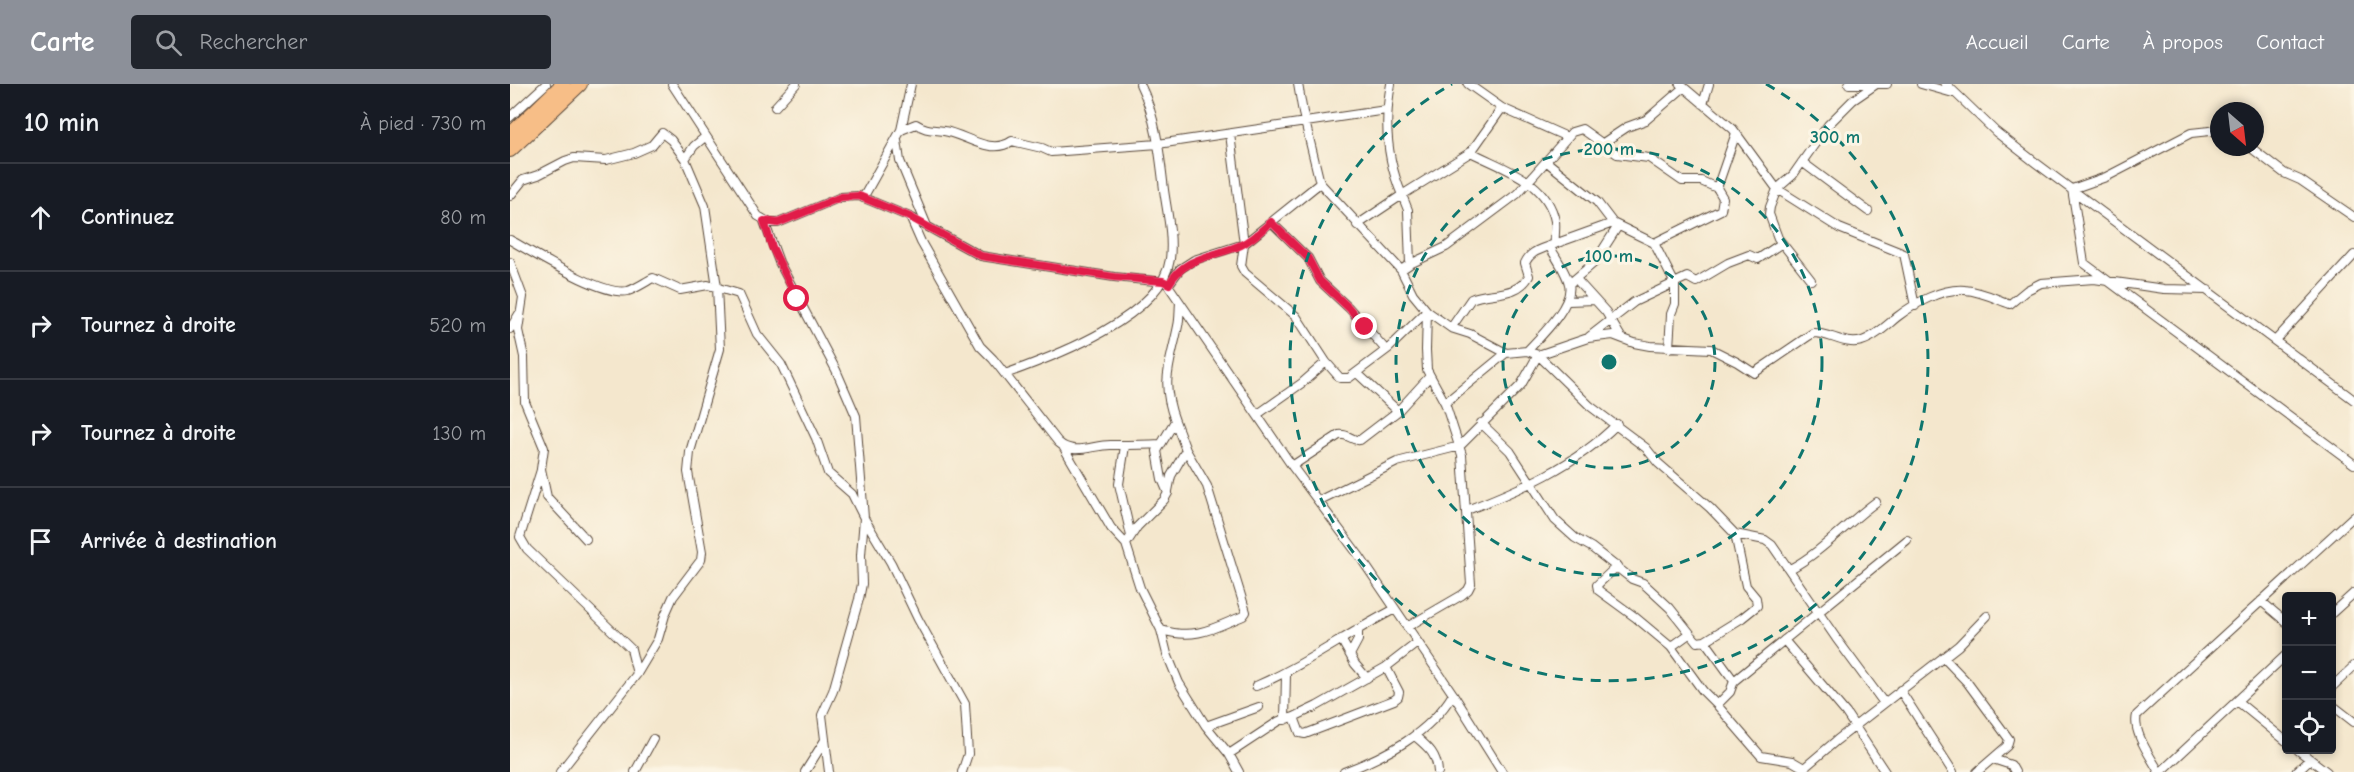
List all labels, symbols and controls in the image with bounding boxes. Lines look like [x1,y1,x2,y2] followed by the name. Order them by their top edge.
[131,15,551,69] search box
[30,26,95,58] text: Carte
[152,26,185,59] icon: search
[200,29,307,55] text: Rechercher
[1966,30,2029,54] text: Accueil
[2062,30,2110,54] text: Carte
[2143,30,2223,54] text: À propos
[2256,30,2324,54] text: Contact
[2210,102,2264,156] north arrow
[24,108,99,138] text: 10 min
[360,112,486,135] text: À pied · 730 m
[1810,127,1860,148] text: 300 m
[1584,139,1634,160] text: 200 m
[24,201,57,234] icon: ahead
[81,204,174,230] text: Continuez
[440,206,486,229] text: 80 m
[1585,246,1633,267] text: 100 m
[783,285,809,311] route start
[24,309,57,342] icon: right
[81,312,236,338] text: Tournez à droite
[1351,313,1377,339] route end
[429,314,486,337] text: 520 m
[1599,352,1619,372] centre of rings
[24,417,57,450] icon: right
[81,420,236,446] text: Tournez à droite
[433,422,486,445] text: 130 m
[24,525,57,558] icon: arrive
[81,528,277,554] text: Arrivée à destination
[2282,592,2336,754] map controls
[2282,592,2336,646] button: +
[2282,646,2336,700] button: −
[2282,700,2336,754] button: locate

